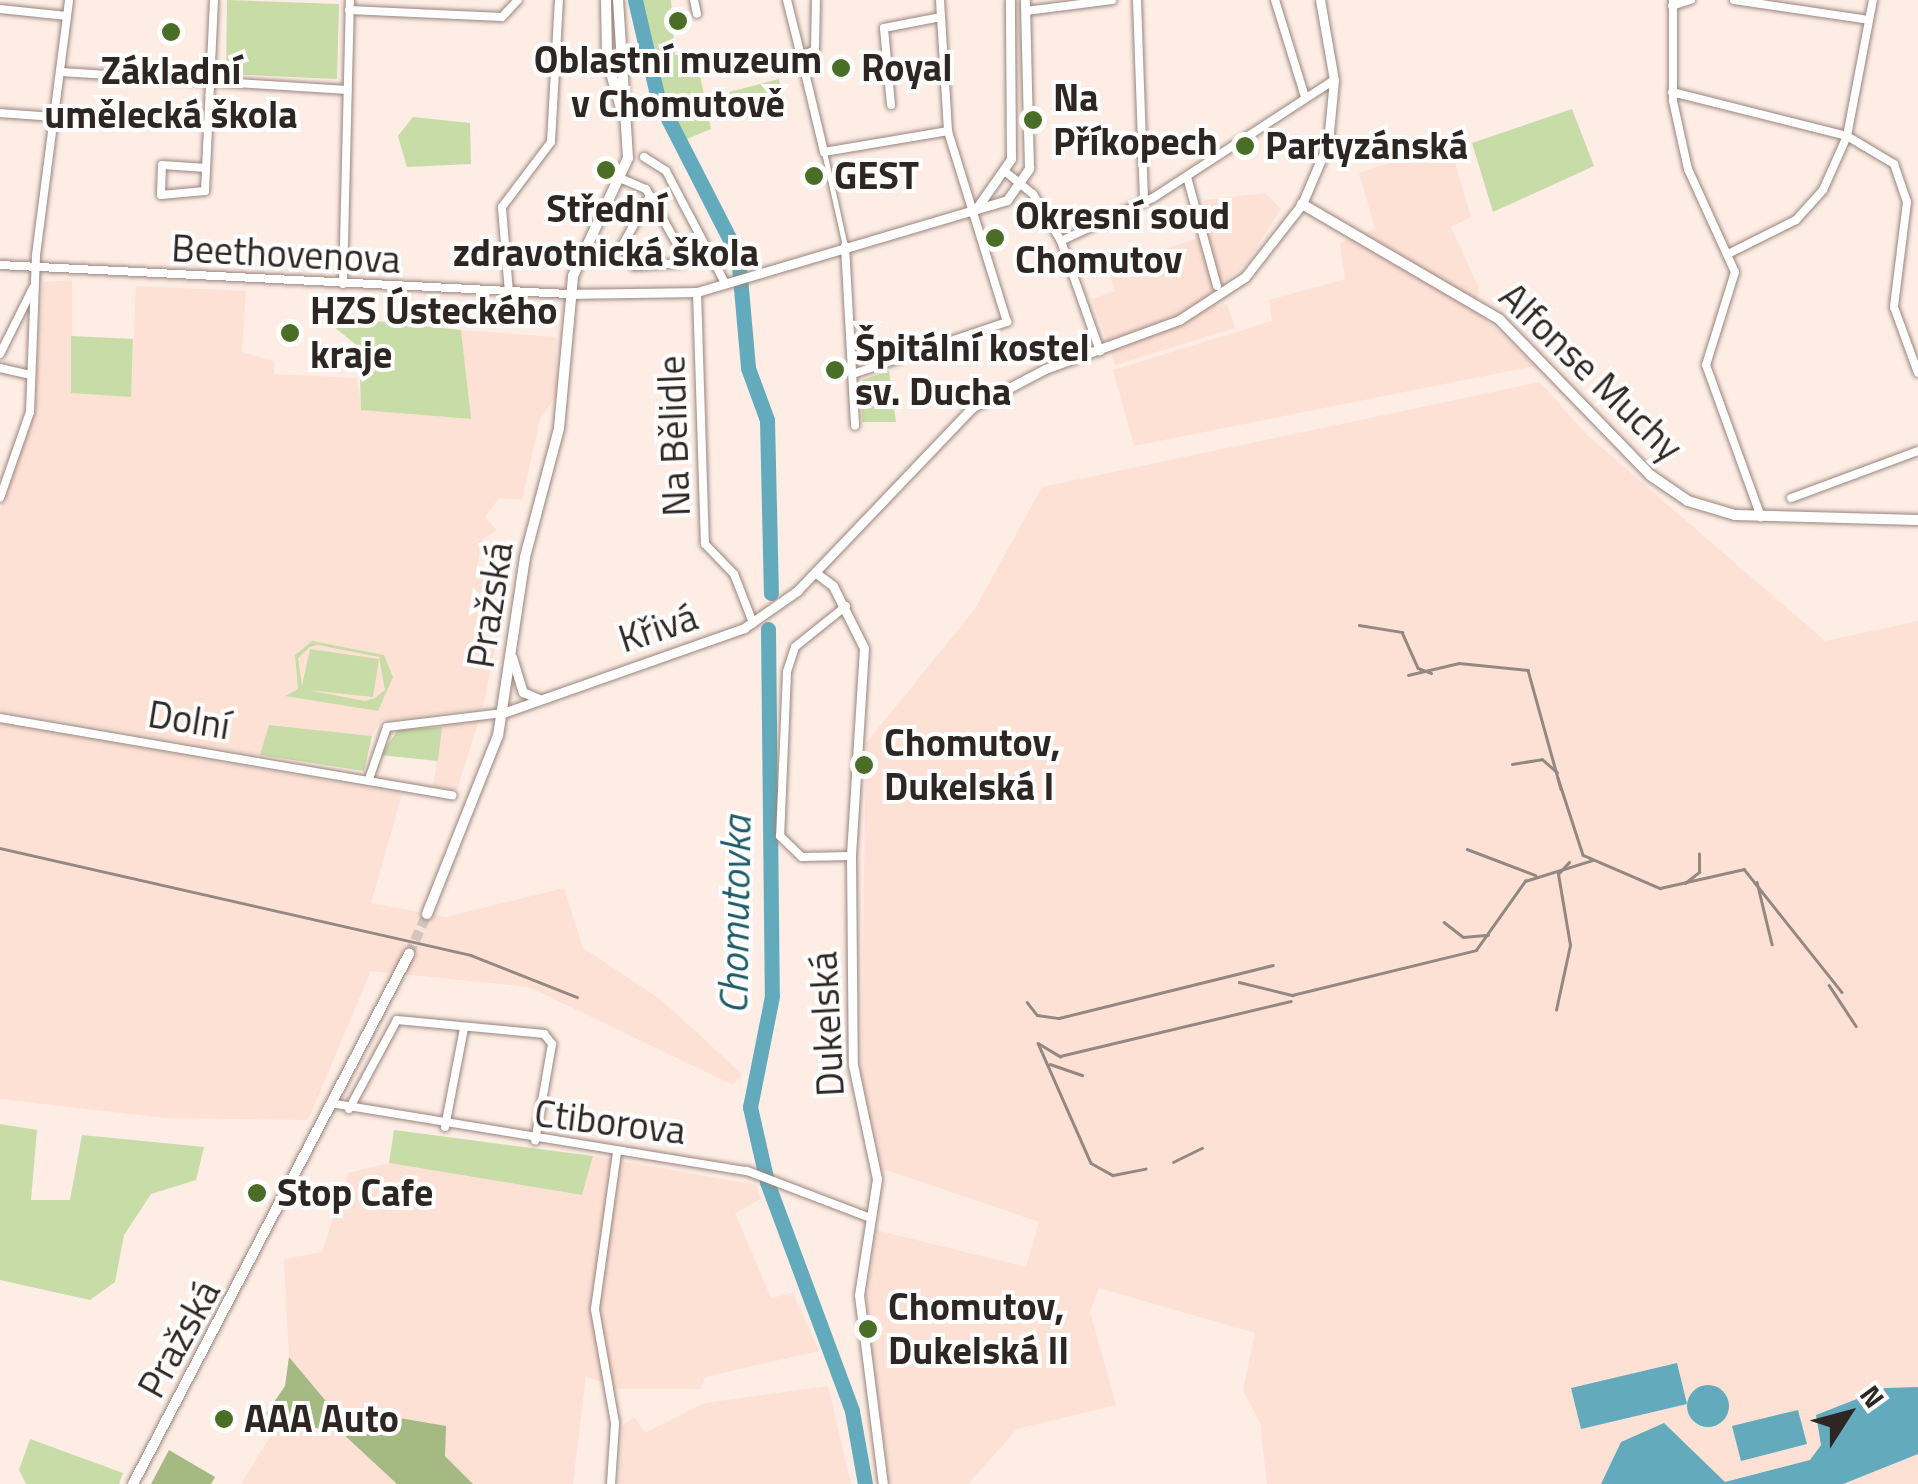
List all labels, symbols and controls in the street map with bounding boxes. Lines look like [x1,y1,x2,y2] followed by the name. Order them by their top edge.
[667,10,689,32] marker: Oblastní muzeum v Chomutově
[160,21,182,43] marker: Základní umělecká škola
[534,37,822,126] place label: Oblastní muzeum v Chomutově
[861,45,953,91] place label: Royal
[44,48,298,137] place label: Základní umělecká škola
[830,57,852,79] marker: Royal
[1053,75,1218,164] place label: Na Příkopech
[1022,109,1044,131] marker: Na Příkopech
[1265,123,1468,169] place label: Partyzánská
[1234,135,1256,157] marker: Partyzánská
[834,153,919,199] place label: GEST
[595,159,617,181] marker: Střední zdravotnická škola
[803,165,825,187] marker: GEST
[453,186,759,276] place label: Střední zdravotnická škola
[1015,193,1230,282] place label: Okresní soud Chomutov
[170,225,402,283] street label: Beethovenova
[984,227,1006,249] marker: Okresní soud Chomutov
[1490,273,1692,471] street label: Alfonse Muchy
[310,288,558,378] place label: HZS Ústeckého kraje
[279,322,301,344] marker: HZS Ústeckého kraje
[855,325,1090,414] place label: Špitální kostel sv. Ducha
[648,355,700,517] street label: Na Bělidle
[824,359,846,381] marker: Špitální kostel sv. Ducha
[458,539,522,671] street label: Pražská
[613,594,703,662] street label: Křivá
[145,691,233,749] street label: Dolní
[884,720,1061,809] place label: Chomutov, Dukelská I
[853,754,875,776] marker: Chomutov, Dukelská I
[709,815,761,1015] water label: Chomutovka
[800,950,854,1098] street label: Dukelská
[532,1090,688,1154] street label: Ctiborova
[277,1170,433,1216] place label: Stop Cafe
[246,1182,268,1204] marker: Stop Cafe
[128,1272,230,1406] street label: Pražská
[888,1284,1069,1374] place label: Chomutov, Dukelská II
[857,1318,879,1340] marker: Chomutov, Dukelská II
[1798,1364,1898,1464] north arrow
[1850,1376,1896,1417] text: N
[244,1396,399,1442] place label: AAA Auto
[213,1408,235,1430] marker: AAA Auto

